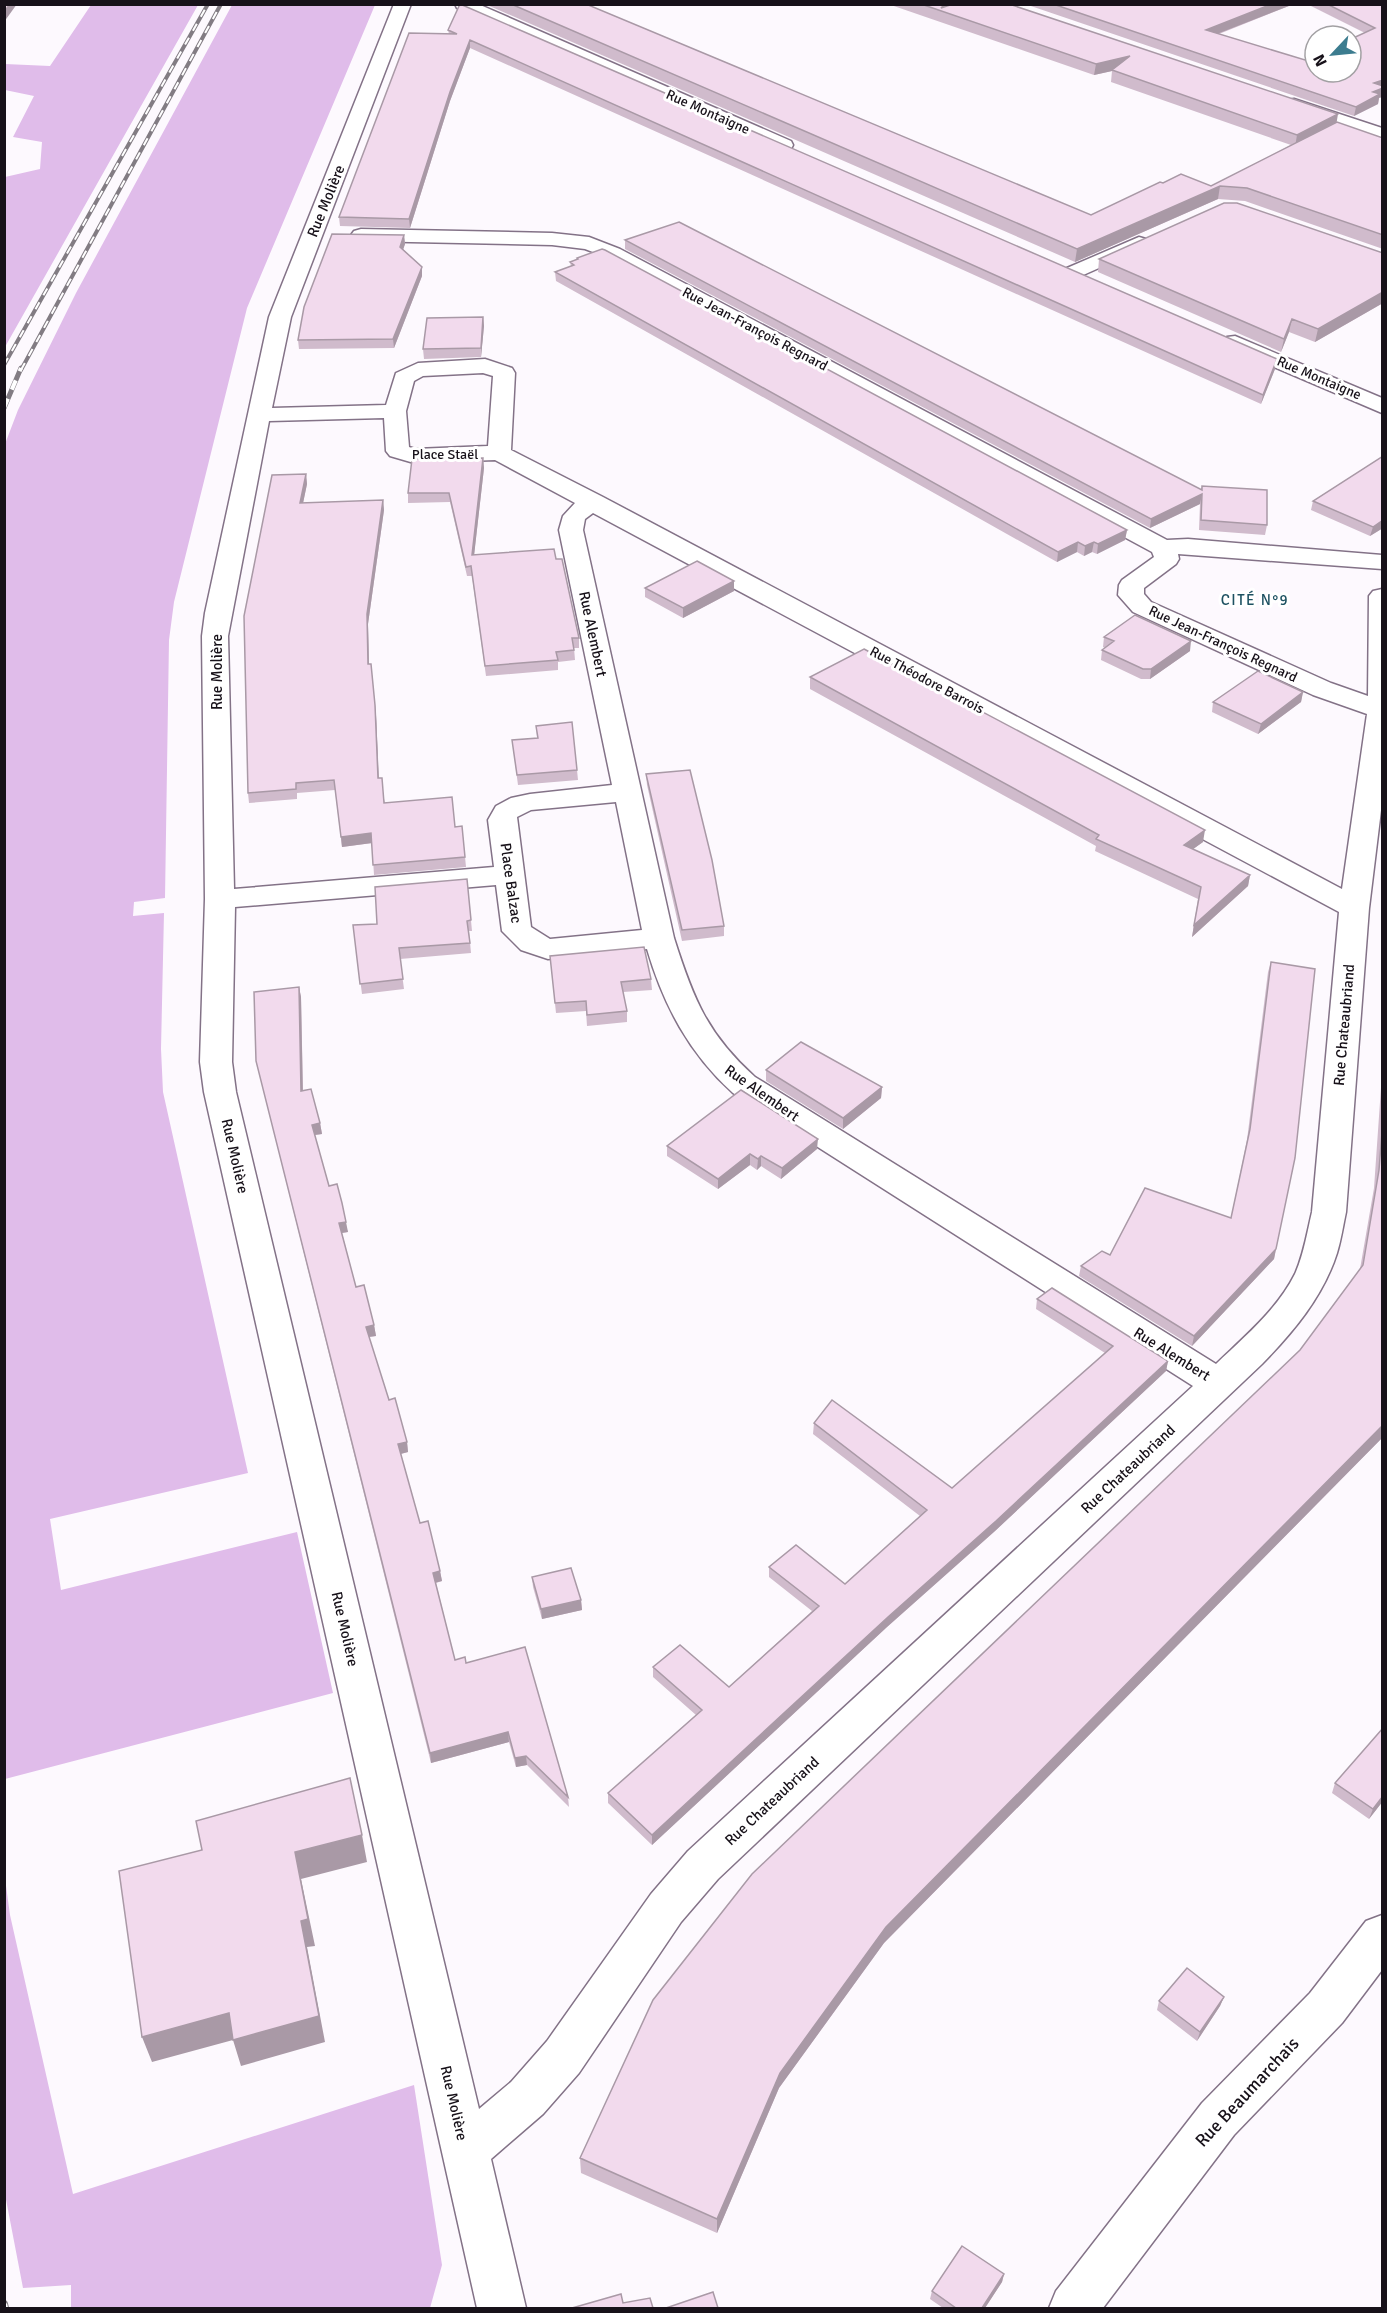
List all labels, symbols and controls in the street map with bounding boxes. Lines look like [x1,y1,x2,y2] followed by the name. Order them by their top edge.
[1303,24,1363,84] north arrow
[1309,51,1332,70] text: N
[663,86,753,138] street label: Rue Montaigne
[303,162,349,240] street label: Rue Molière
[679,283,831,375] street label: Rue Jean-François Regnard
[1274,353,1364,403] street label: Rue Montaigne
[412,446,478,463] street label: Place Staël
[575,590,611,678] street label: Rue Alembert
[1221,590,1289,609] district label: CITÉ N°9
[1146,602,1300,686] street label: Rue Jean-François Regnard
[208,634,226,710] street label: Rue Molière
[867,643,987,717] street label: Rue Théodore Barrois
[496,842,526,924] street label: Place Balzac
[1330,963,1358,1087] street label: Rue Chateaubriand
[721,1061,803,1125] street label: Rue Alembert
[218,1117,252,1195] street label: Rue Molière
[1130,1323,1214,1385] street label: Rue Alembert
[1077,1421,1179,1517] street label: Rue Chateaubriand
[328,1590,362,1668] street label: Rue Molière
[721,1753,823,1849] street label: Rue Chateaubriand
[1191,2032,1304,2151] street label: Rue Beaumarchais
[437,2064,471,2142] street label: Rue Molière

